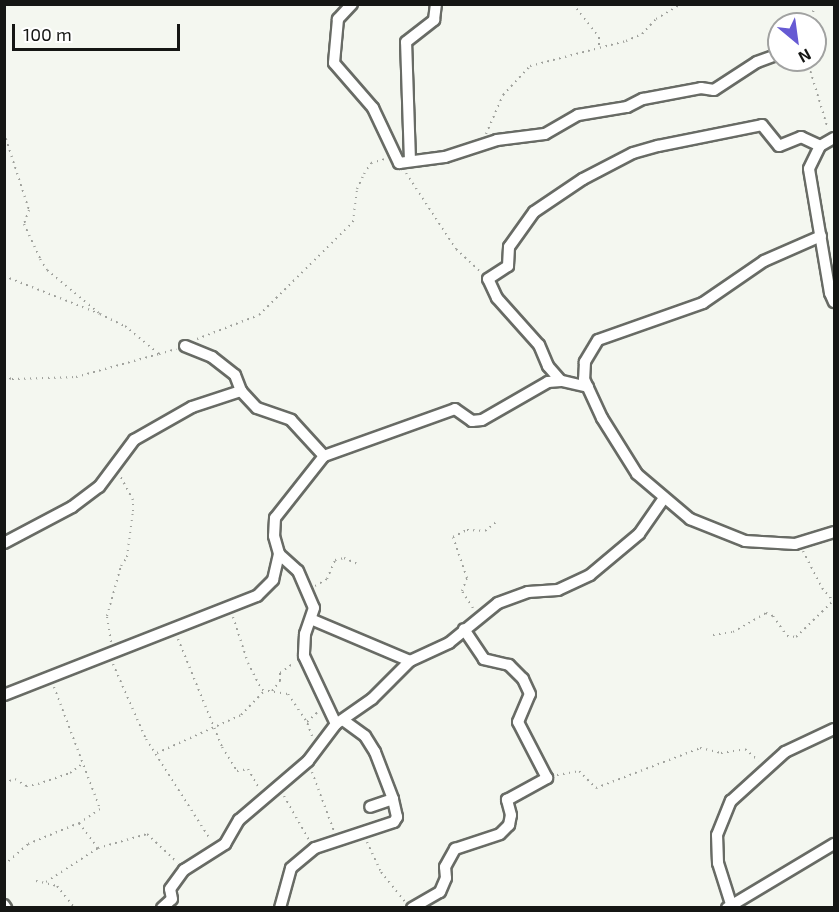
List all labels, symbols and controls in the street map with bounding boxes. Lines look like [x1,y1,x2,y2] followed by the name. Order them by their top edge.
[15,12,183,50] scale bar
[767,12,827,72] north arrow
[23,23,72,45] text: 100 m
[795,45,815,68] text: N

